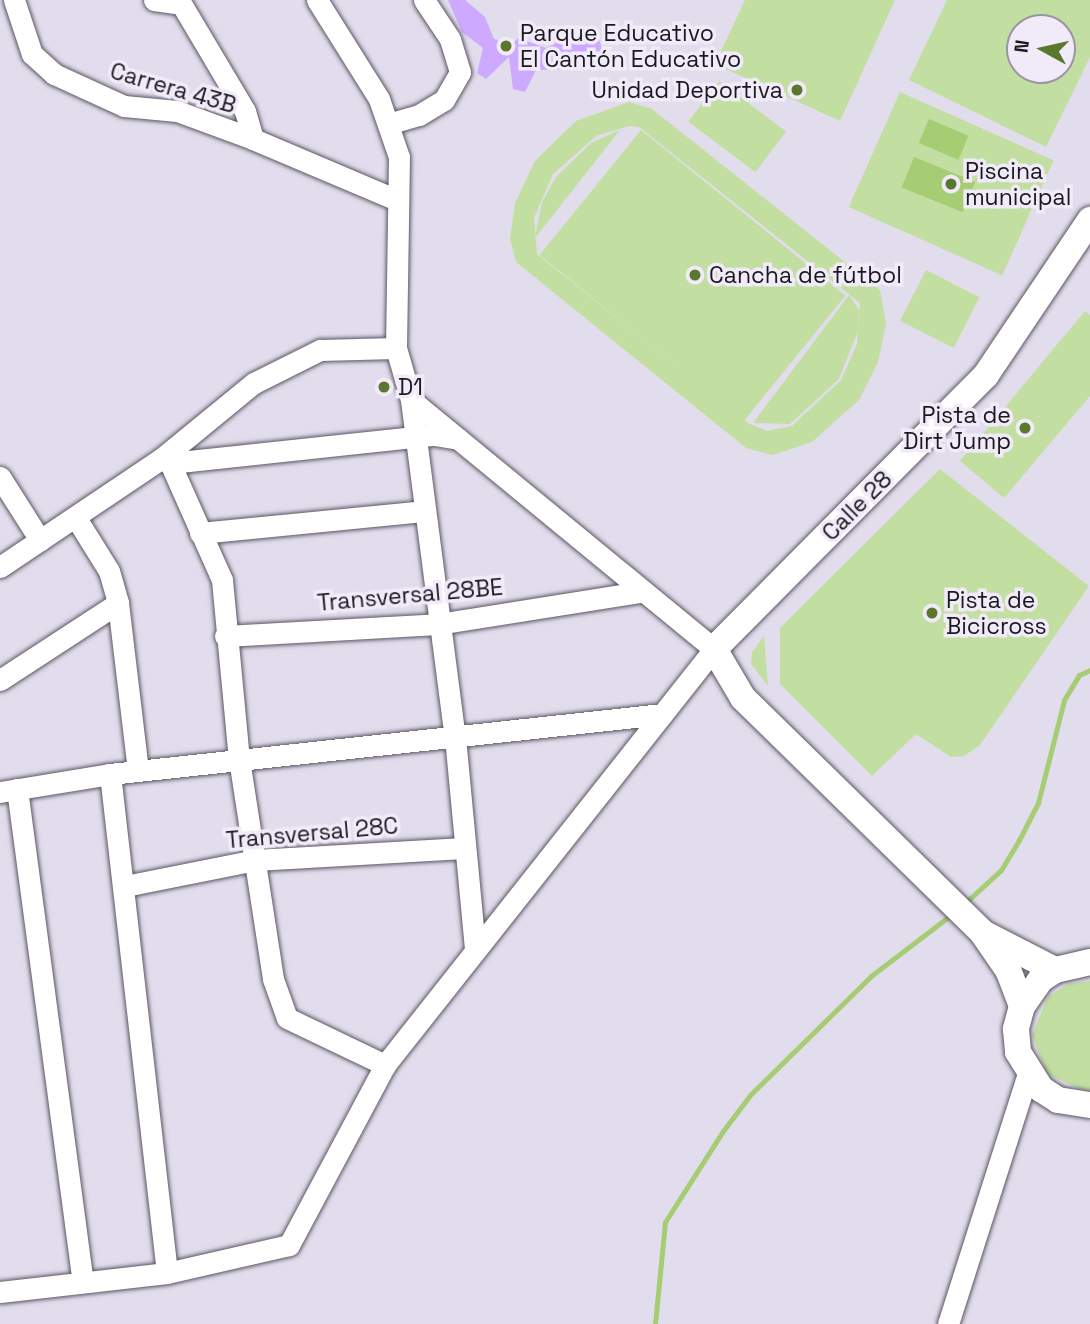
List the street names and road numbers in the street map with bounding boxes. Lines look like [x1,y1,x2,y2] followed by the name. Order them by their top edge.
[107,57,239,119] street label: Carrera 43B
[816,465,898,547] street label: Calle 28
[316,573,504,617] street label: Transversal 28BE
[225,812,399,854] street label: Transversal 28C

